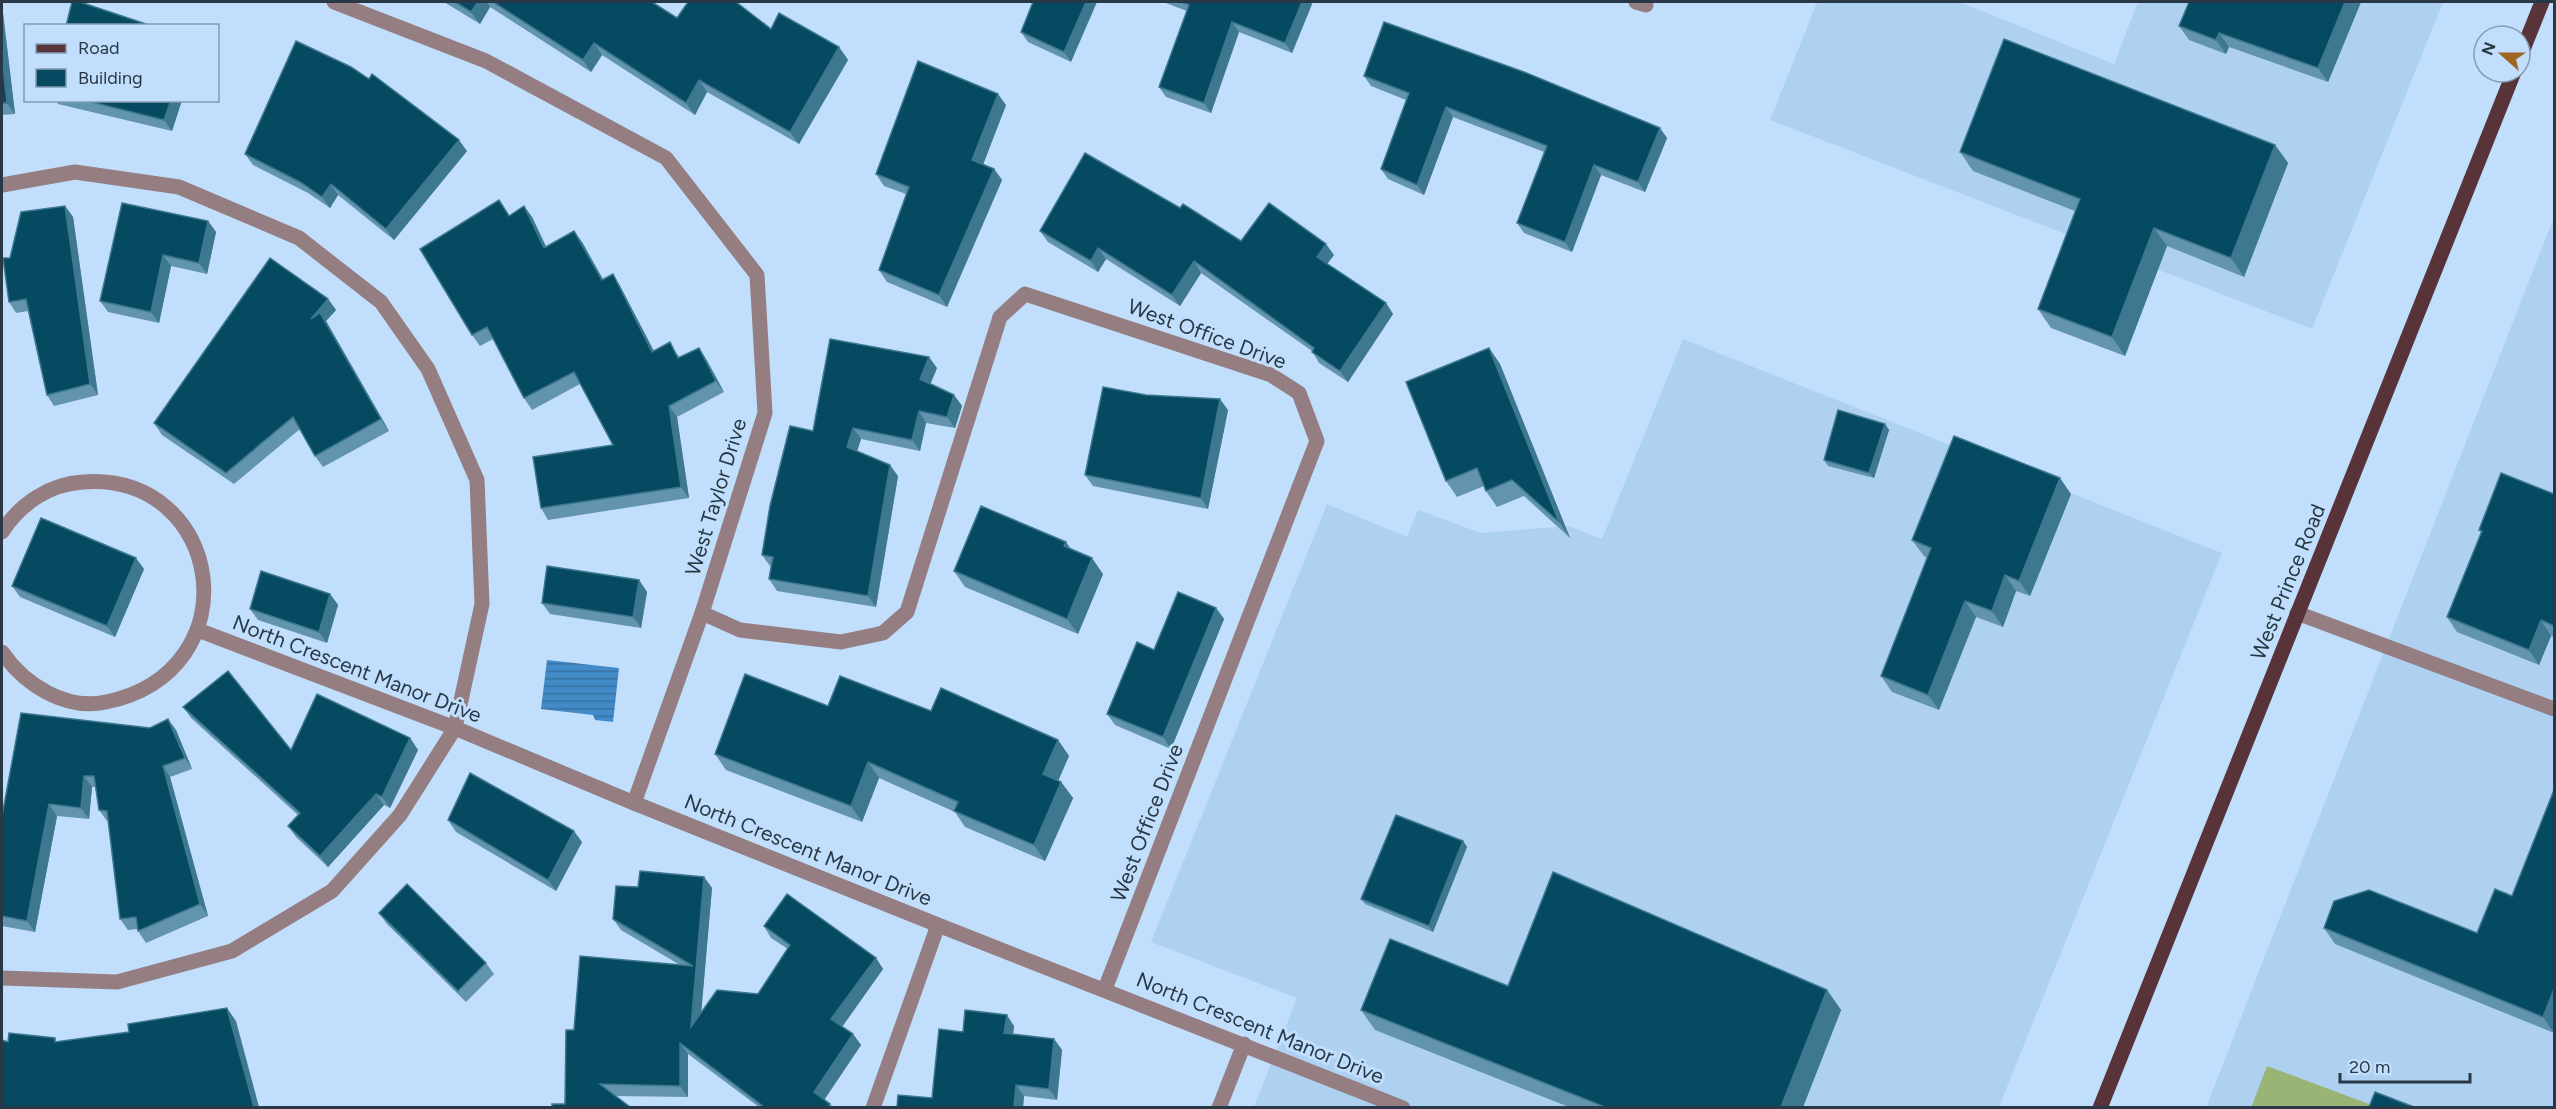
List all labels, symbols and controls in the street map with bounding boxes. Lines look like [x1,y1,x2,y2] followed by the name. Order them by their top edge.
[24,24,219,102] legend
[2472,24,2532,84] north arrow
[78,37,119,59] text: Road
[2477,40,2500,58] text: N
[78,67,143,89] text: Building
[1124,293,1290,374] street label: West Office Drive
[680,415,751,579] street label: West Taylor Drive
[2245,500,2330,663] street label: West Prince Road
[229,609,485,728] street label: North Crescent Manor Drive
[1105,740,1188,905] street label: West Office Drive
[681,788,936,911] street label: North Crescent Manor Drive
[1133,966,1388,1089] street label: North Crescent Manor Drive
[2340,1046,2470,1084] scale bar
[2349,1056,2390,1078] text: 20 m

